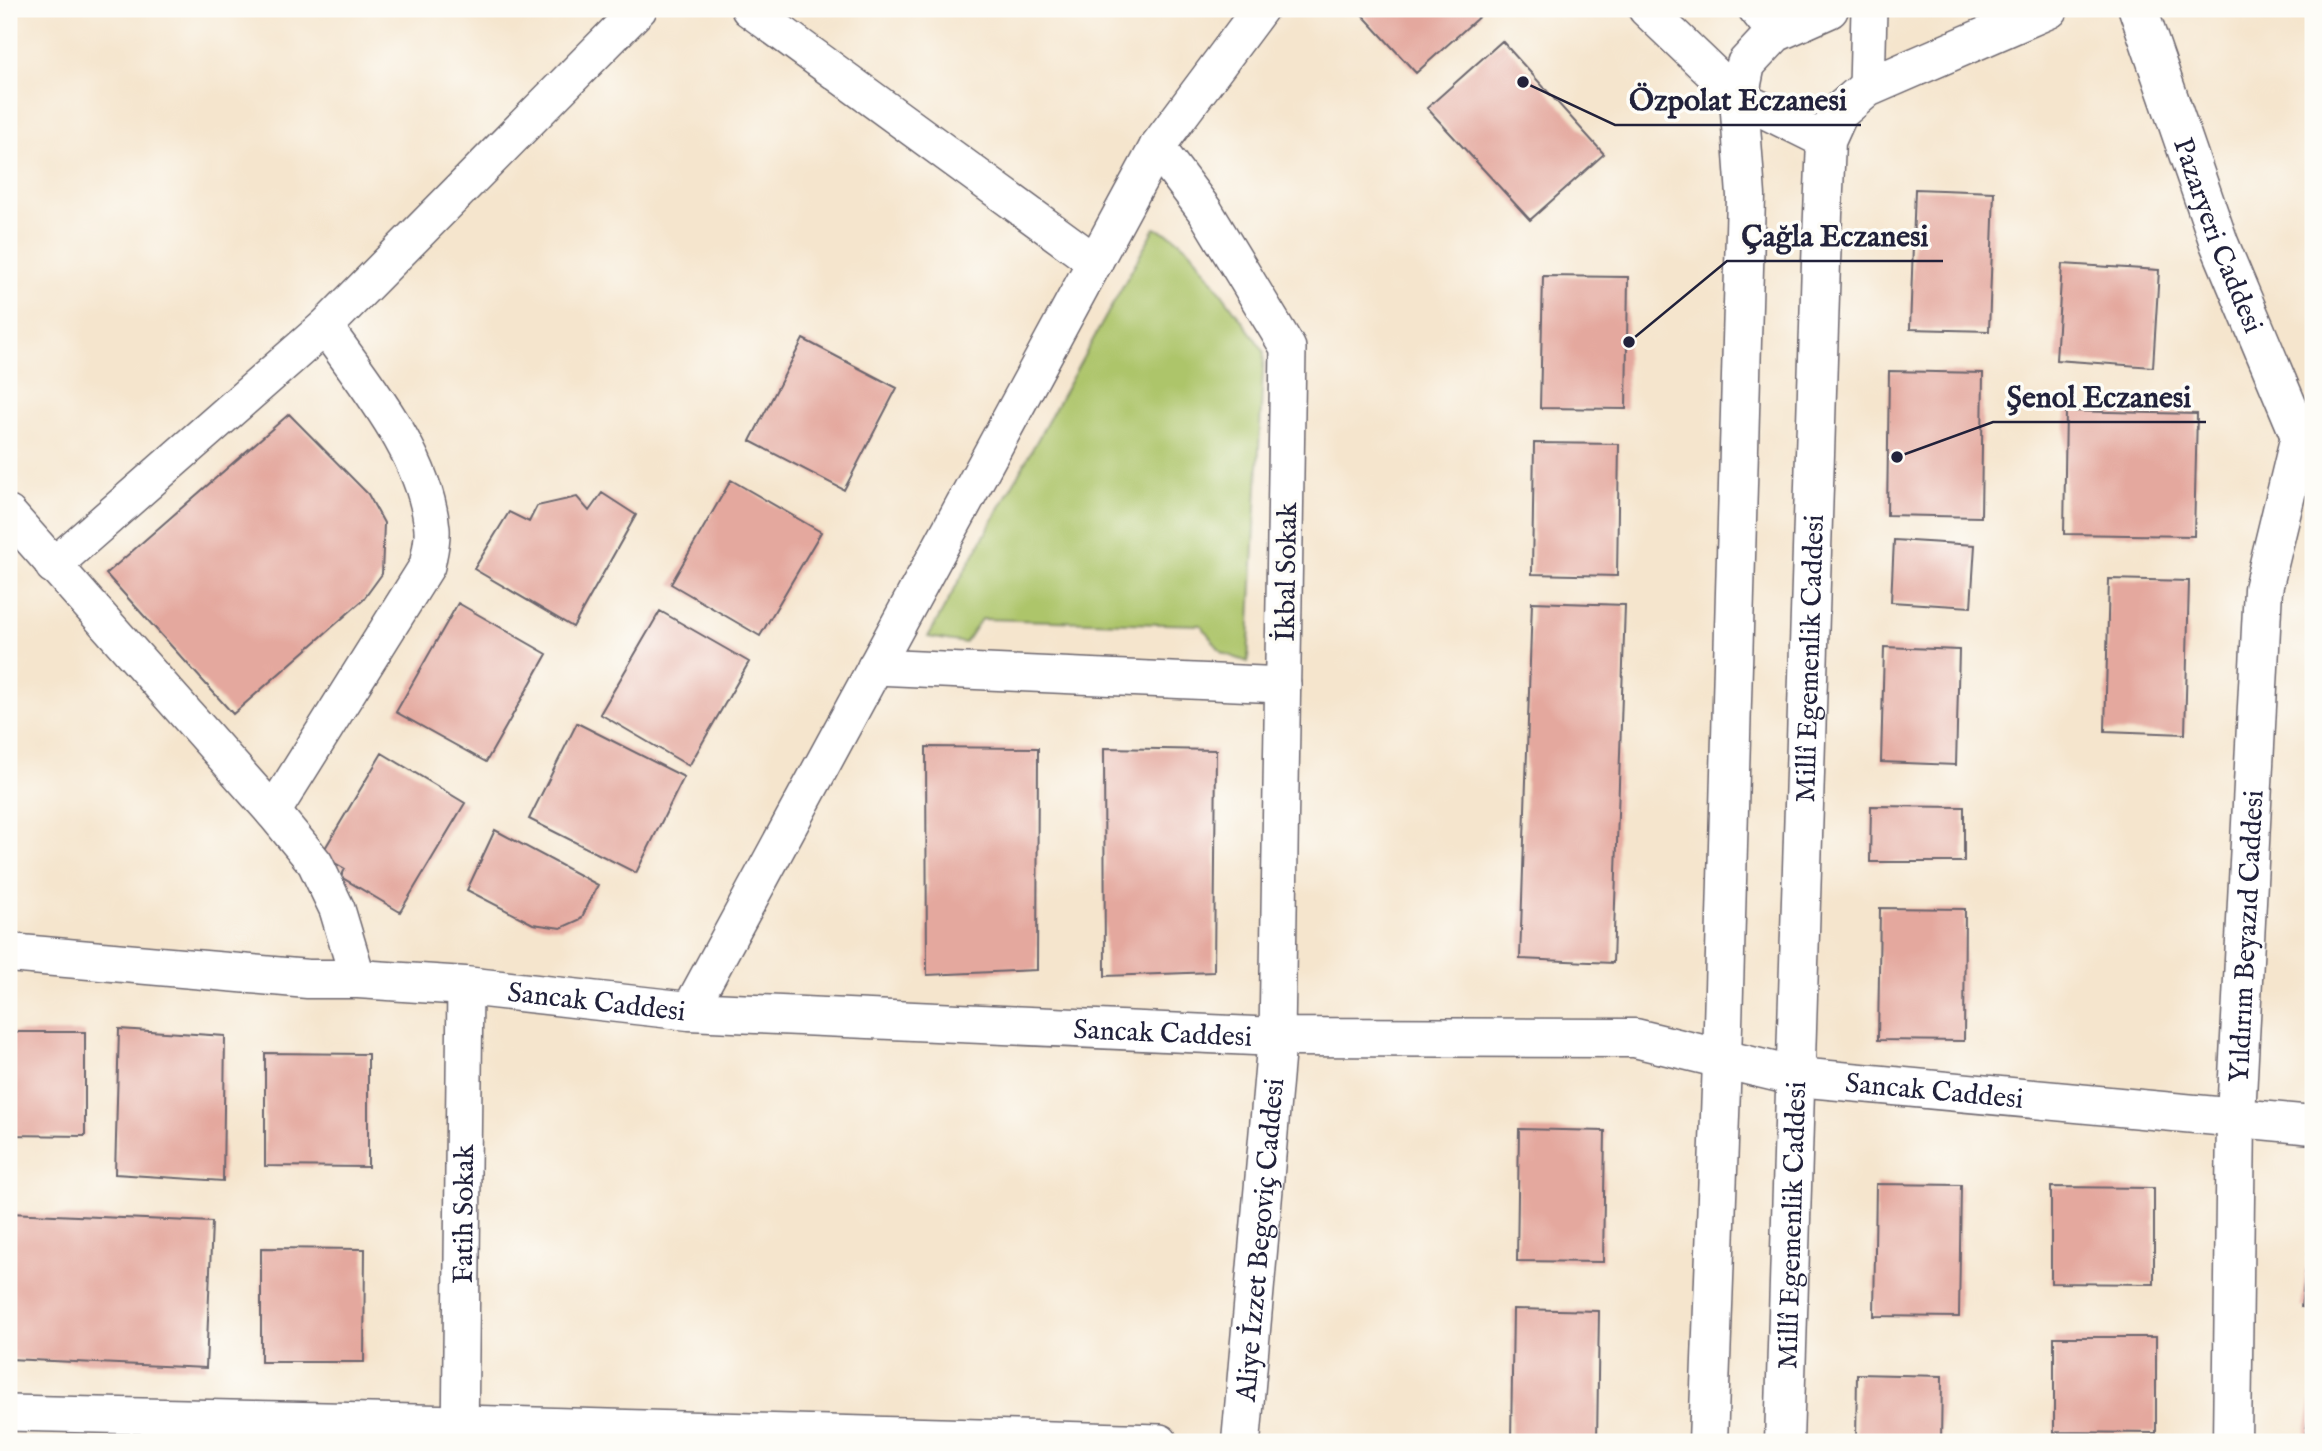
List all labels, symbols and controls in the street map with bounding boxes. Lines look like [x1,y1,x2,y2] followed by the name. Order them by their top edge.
[1615,74,1861,125] callout: Özpolat Eczanesi
[1629,82,1847,121] text: Özpolat Eczanesi
[2164,134,2270,339] street label: Pazaryeri Caddesi
[1727,210,1943,261] callout: Çağla Eczanesi
[1741,219,1929,257] text: Çağla Eczanesi
[1993,371,2206,422] callout: Şenol Eczanesi
[2007,380,2191,418] text: Şenol Eczanesi
[1269,501,1306,642] street label: İkbal Sokak
[1789,514,1833,803] street label: Millî Egemenlik Caddesi
[2223,789,2273,1084] street label: Yıldırım Beyazıd Caddesi
[506,976,687,1031] street label: Sancak Caddesi
[1073,1013,1253,1056] street label: Sancak Caddesi
[1844,1067,2025,1118] street label: Sancak Caddesi
[1230,1077,1293,1404] street label: Aliye İzzet Begoviç Caddesi
[1771,1081,1815,1370] street label: Millî Egemenlik Caddesi
[447,1143,483,1284] street label: Fatih Sokak

